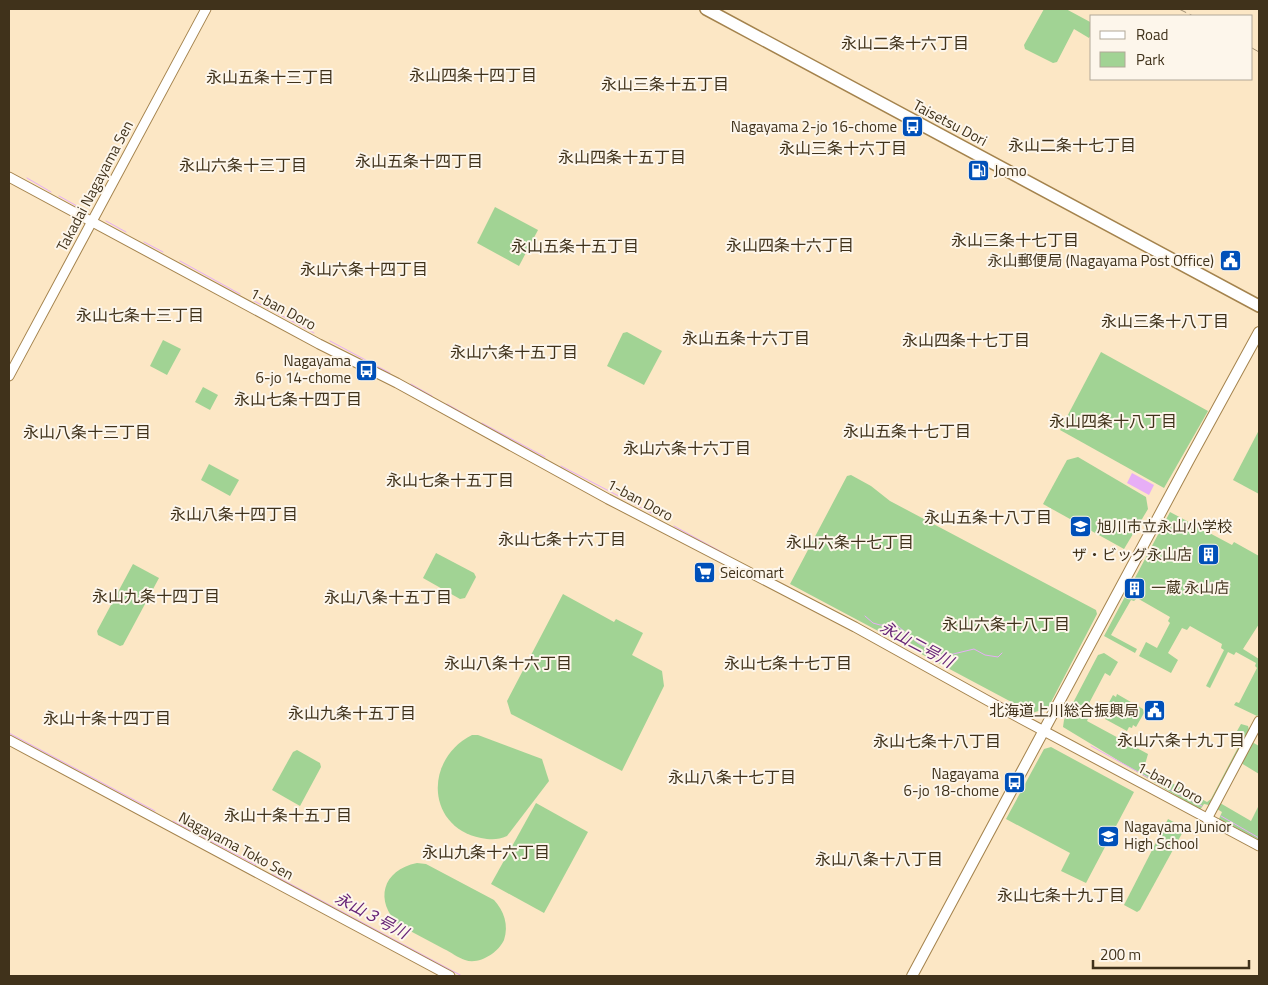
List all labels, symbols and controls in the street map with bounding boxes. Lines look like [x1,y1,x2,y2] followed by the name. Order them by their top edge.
[1090,15,1253,80] legend
[1136,23,1168,46] text: Road
[841,31,969,55] district label: 永山二条十六丁目
[1136,48,1165,71] text: Park
[409,63,537,87] district label: 永山四条十四丁目
[206,65,334,89] district label: 永山五条十三丁目
[601,72,729,96] district label: 永山三条十五丁目
[909,93,992,152] street label: Taisetsu Dori
[731,115,897,138] place label: Nagayama 2-jo 16-chome
[901,115,925,139] bus stop icon: Nagayama 2-jo 16-chome
[50,116,139,255] street label: Takadai Nagayama Sen
[1008,133,1136,157] district label: 永山二条十七丁目
[779,136,907,160] district label: 永山三条十六丁目
[558,145,686,169] district label: 永山四条十五丁目
[355,149,483,173] district label: 永山五条十四丁目
[179,153,307,177] district label: 永山六条十三丁目
[966,159,990,183] fuel station icon: Jomo
[994,159,1027,182] place label: Jomo
[951,228,1079,252] district label: 永山三条十七丁目
[726,233,854,257] district label: 永山四条十六丁目
[511,234,639,258] district label: 永山五条十五丁目
[988,249,1214,272] place label: 永山郵便局 (Nagayama Post Office)
[1218,249,1242,273] public building icon: 永山郵便局 (Nagayama Post Office)
[300,257,428,281] district label: 永山六条十四丁目
[246,281,321,336] street label: 1-ban Doro
[76,303,204,327] district label: 永山七条十三丁目
[1101,309,1229,333] district label: 永山三条十八丁目
[682,326,810,350] district label: 永山五条十六丁目
[902,328,1030,352] district label: 永山四条十七丁目
[450,340,578,364] district label: 永山六条十五丁目
[256,349,351,389] place label: Nagayama 6-jo 14-chome
[355,358,379,382] bus stop icon: Nagayama 6-jo 14-chome
[234,387,362,411] district label: 永山七条十四丁目
[1049,409,1177,433] district label: 永山四条十八丁目
[843,419,971,443] district label: 永山五条十七丁目
[23,420,151,444] district label: 永山八条十三丁目
[623,436,751,460] district label: 永山六条十六丁目
[386,468,514,492] district label: 永山七条十五丁目
[603,472,678,527] street label: 1-ban Doro
[170,502,298,526] district label: 永山八条十四丁目
[924,505,1052,529] district label: 永山五条十八丁目
[1069,515,1093,539] school or university icon: 旭川市立永山小学校
[1097,515,1232,538] place label: 旭川市立永山小学校
[498,527,626,551] district label: 永山七条十六丁目
[786,530,914,554] district label: 永山六条十七丁目
[1072,543,1192,566] place label: ザ・ビッグ永山店
[1196,543,1220,567] building icon: ザ・ビッグ永山店
[692,561,716,585] supermarket icon: Seicomart
[720,561,785,584] place label: Seicomart
[1123,576,1147,600] building icon: 一蔵 永山店
[1151,576,1229,599] place label: 一蔵 永山店
[92,584,220,608] district label: 永山九条十四丁目
[324,585,452,609] district label: 永山八条十五丁目
[942,612,1070,636] district label: 永山六条十八丁目
[876,615,960,674] water label: 永山二号川
[444,651,572,675] district label: 永山八条十六丁目
[724,651,852,675] district label: 永山七条十七丁目
[989,699,1139,722] place label: 北海道上川総合振興局
[1143,699,1167,723] public building icon: 北海道上川総合振興局
[288,701,416,725] district label: 永山九条十五丁目
[43,706,171,730] district label: 永山十条十四丁目
[1117,728,1245,752] district label: 永山六条十九丁目
[873,729,1001,753] district label: 永山七条十八丁目
[1133,755,1208,810] street label: 1-ban Doro
[904,762,999,802] place label: Nagayama 6-jo 18-chome
[668,765,796,789] district label: 永山八条十七丁目
[1003,771,1027,795] bus stop icon: Nagayama 6-jo 18-chome
[224,803,352,827] district label: 永山十条十五丁目
[175,806,298,886] street label: Nagayama Toko Sen
[1124,815,1232,855] place label: Nagayama Junior High School
[1096,824,1120,848] school or university icon: Nagayama Junior High School
[422,840,550,864] district label: 永山九条十六丁目
[815,847,943,871] district label: 永山八条十八丁目
[997,883,1125,907] district label: 永山七条十九丁目
[331,886,415,945] water label: 永山３号川
[1093,938,1249,970] scale bar
[1100,943,1141,966] text: 200 m

